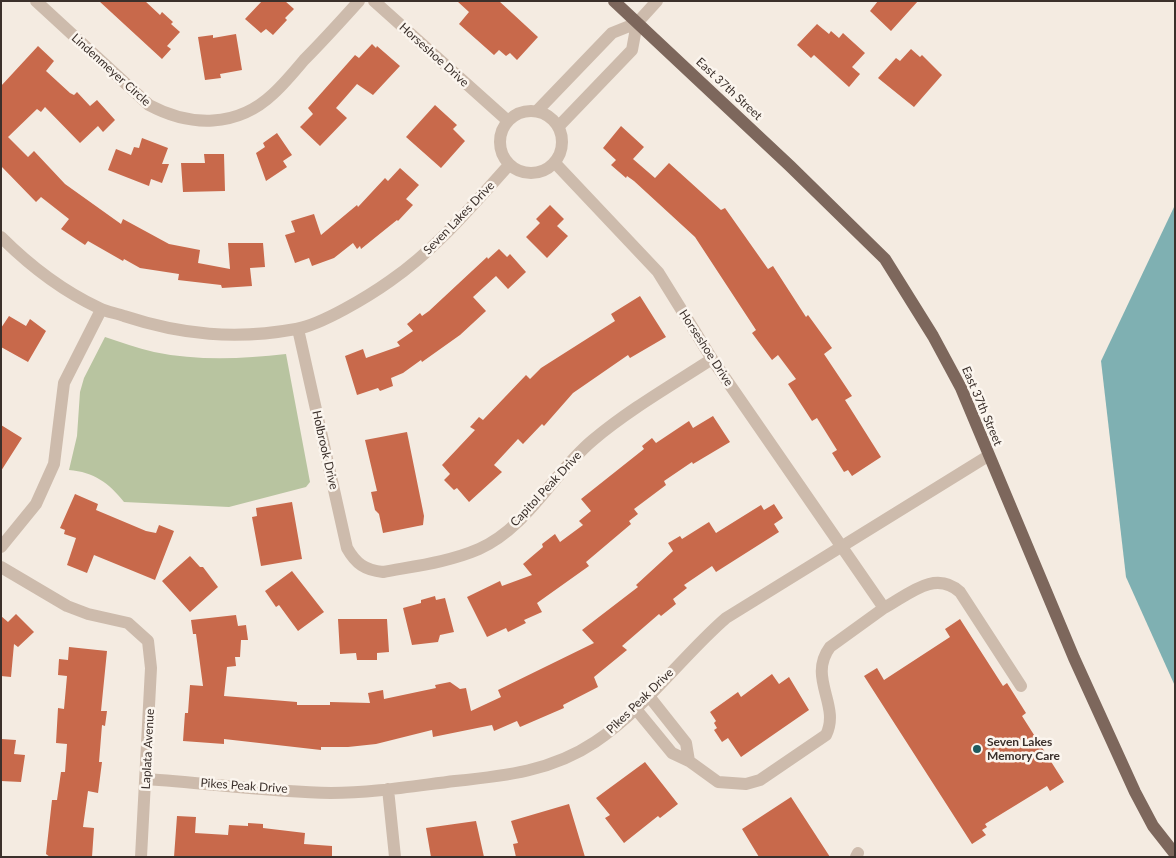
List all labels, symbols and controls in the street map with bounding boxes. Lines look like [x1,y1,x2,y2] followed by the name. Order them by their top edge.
[396,20,472,90] street label: Horseshoe Drive
[69,31,153,109] street label: Lindenmeyer Circle
[693,55,765,123] street label: East 37th Street
[421,179,497,257] street label: Seven Lakes Drive
[676,307,736,389] street label: Horseshoe Drive
[959,364,1005,448] street label: East 37th Street
[309,409,341,491] street label: Holbrook Drive
[507,448,585,530] street label: Capitol Peak Drive
[604,665,676,737] street label: Pikes Peak Drive
[139,708,157,790] street label: Laplata Avenue
[987,735,1060,763] place label: Seven Lakes Memory Care
[971,743,983,755] marker: Seven Lakes Memory Care
[200,776,288,796] street label: Pikes Peak Drive

